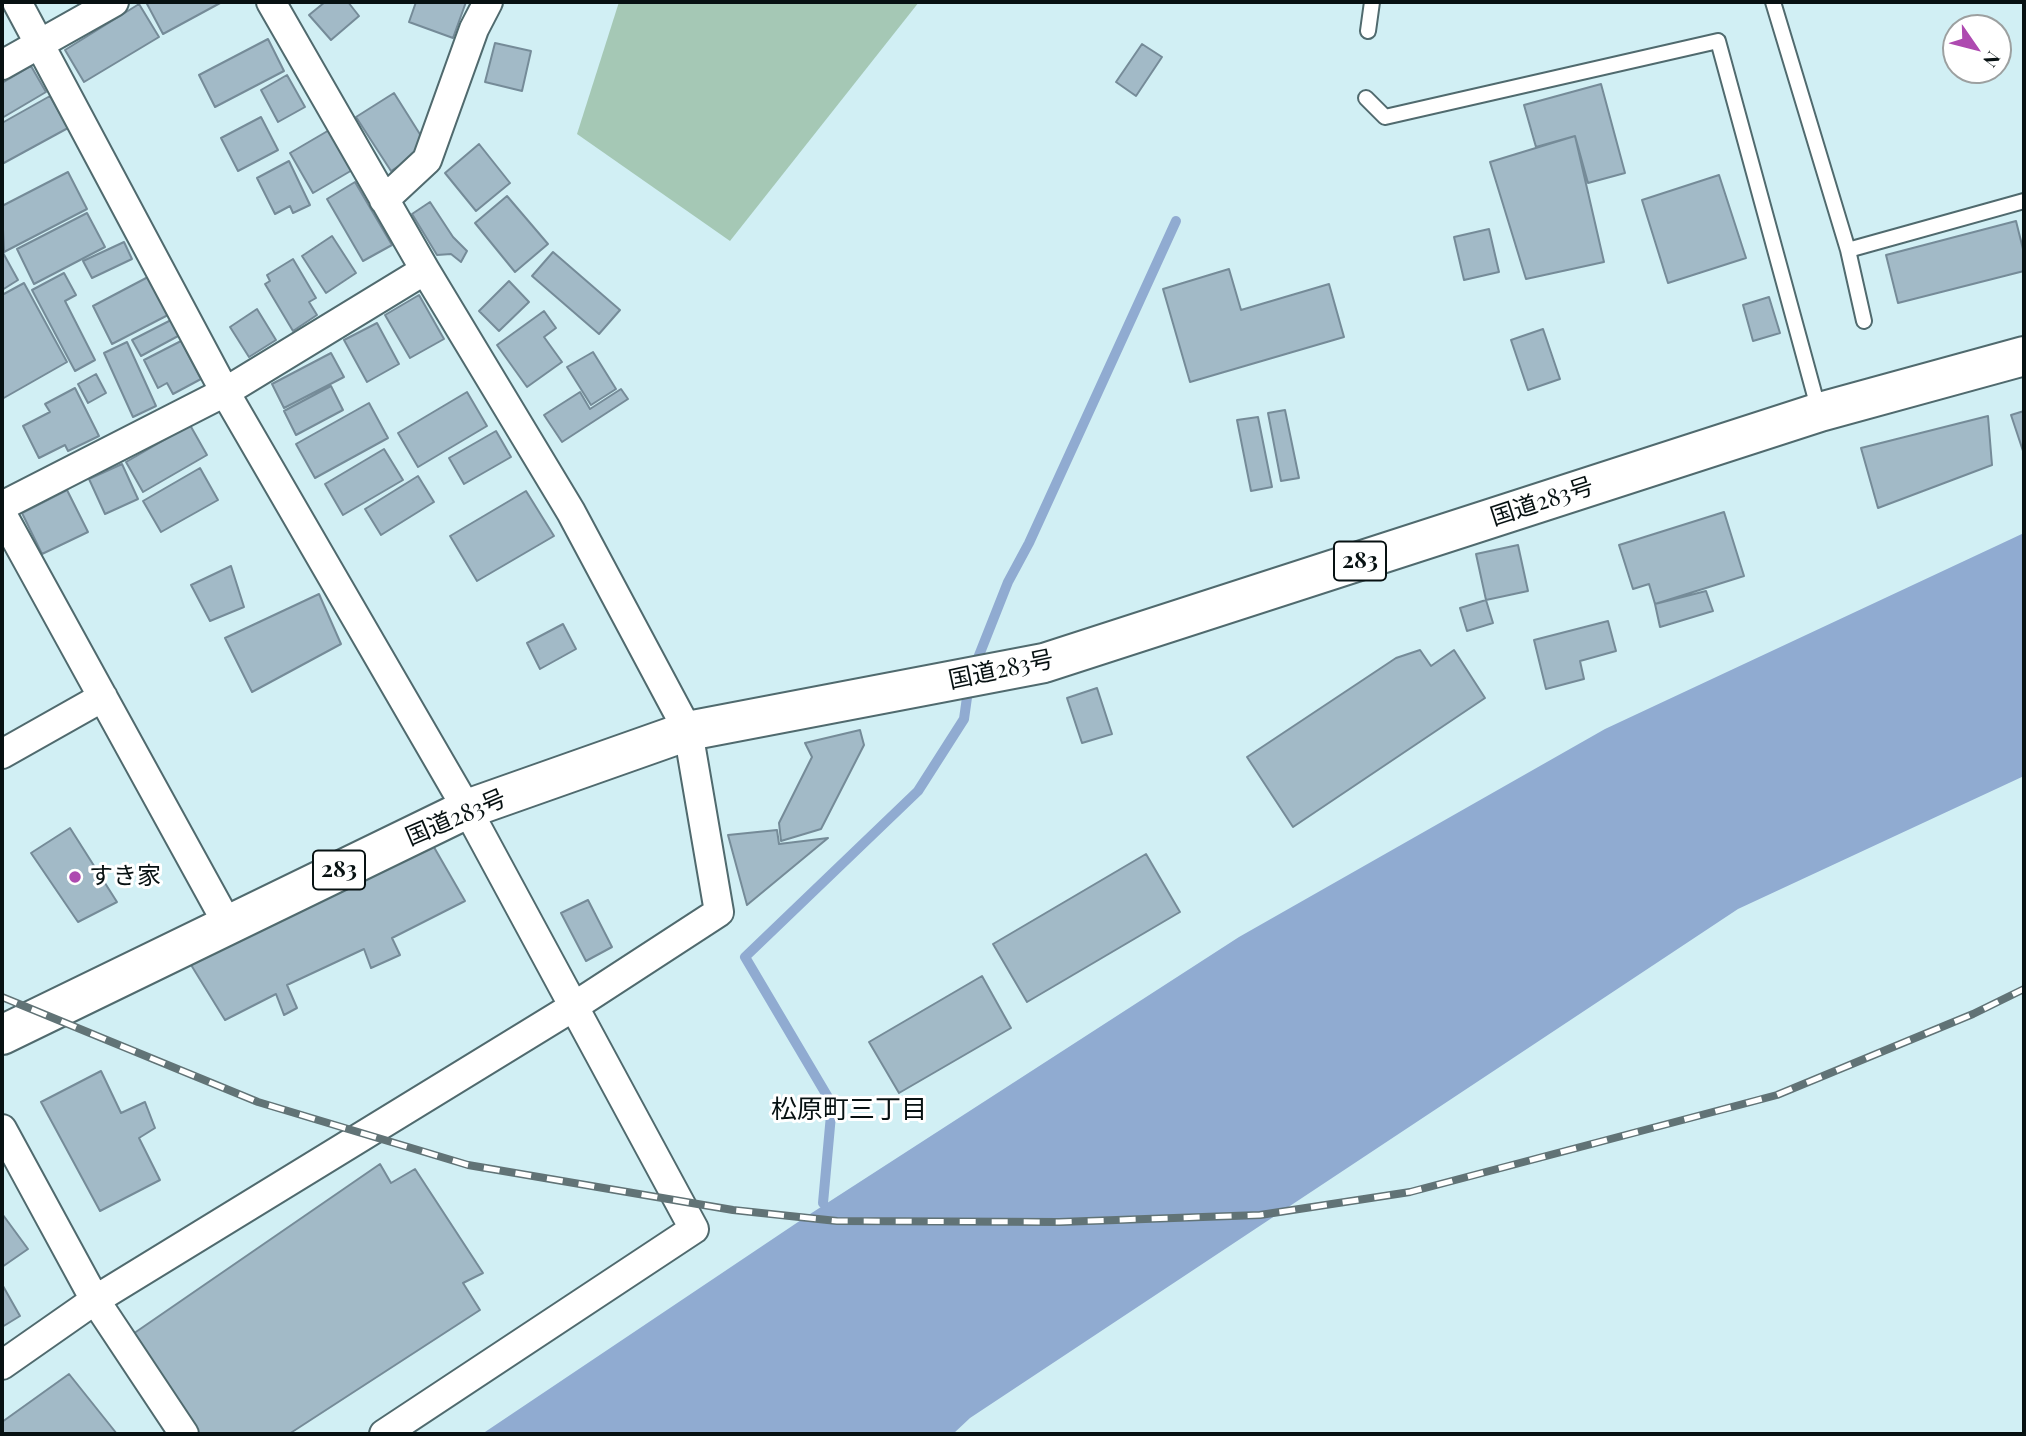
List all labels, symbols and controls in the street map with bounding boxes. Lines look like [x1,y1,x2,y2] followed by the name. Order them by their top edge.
[1942,14,2012,84] north arrow
[1978,47,2007,73] text: N
[1487,472,1597,532] street label: 国道283号
[1334,541,1386,580] road number: 283
[946,645,1056,695] street label: 国道283号
[401,784,511,852] street label: 国道283号
[313,850,365,890] road number: 283
[89,863,161,891] place label: すき家
[67,869,83,885] marker: すき家
[771,1094,927,1126] district label: 松原町三丁目

